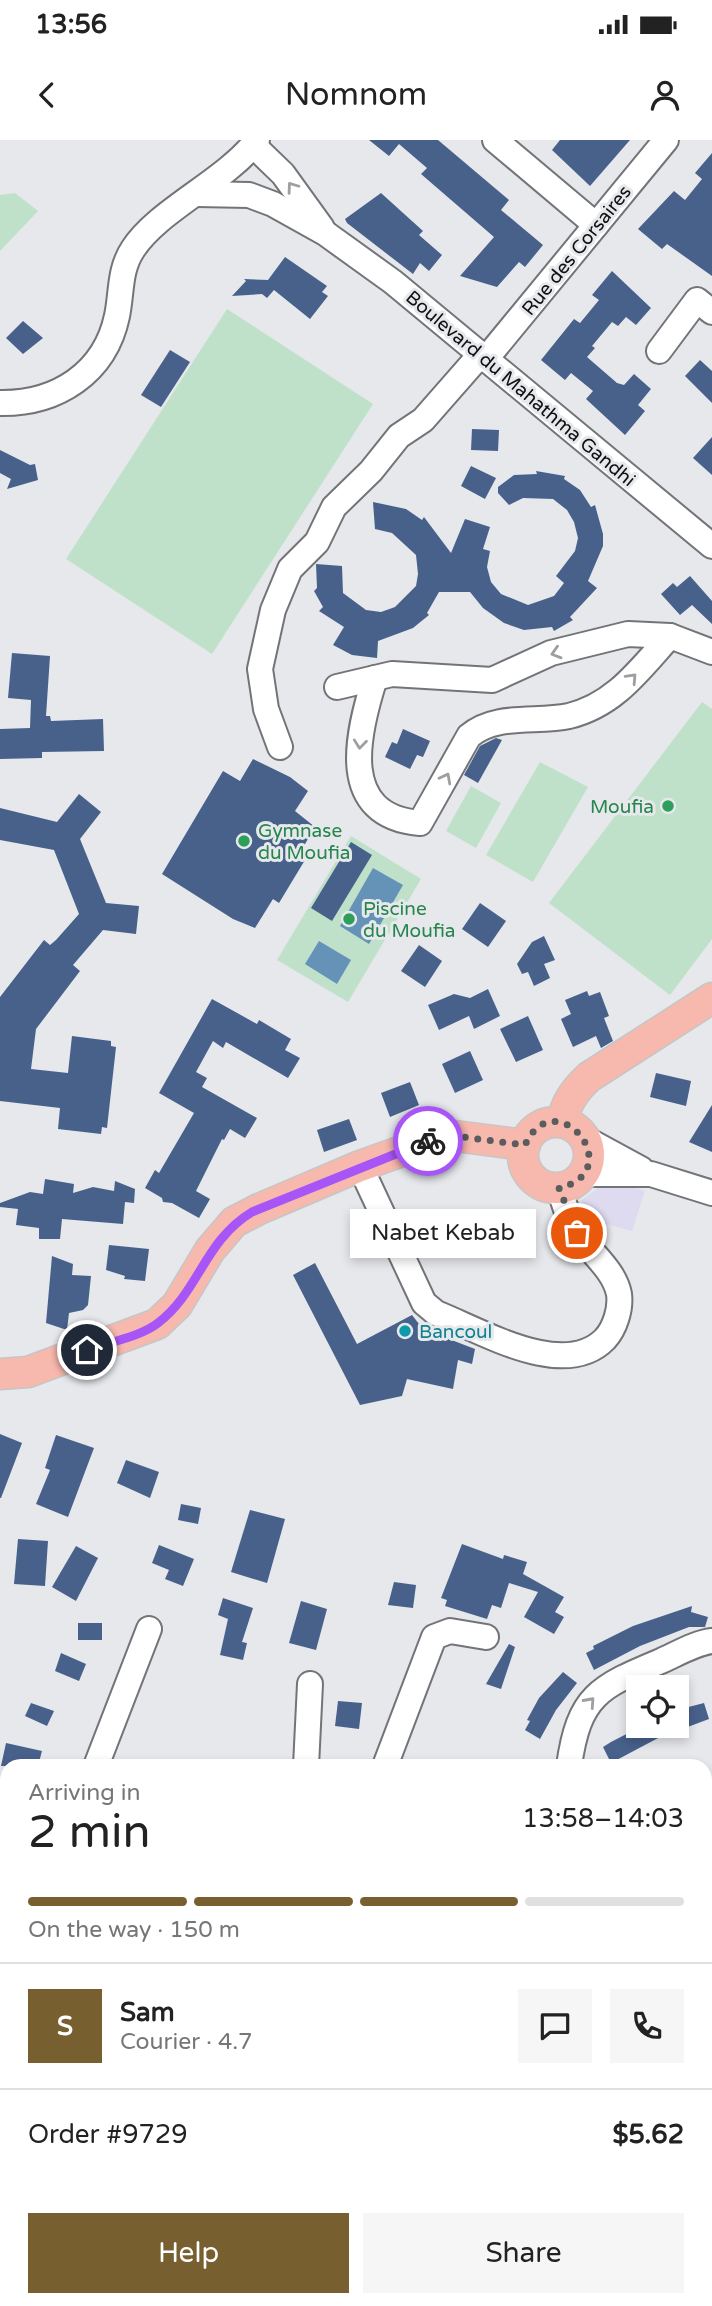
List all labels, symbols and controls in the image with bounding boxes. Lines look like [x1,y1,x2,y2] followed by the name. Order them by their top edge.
[35,9,107,40] text: 13:56
[28,76,66,114] icon: back
[285,76,427,114] text: Nomnom
[646,76,684,114] icon: person
[518,181,636,320] street label: Rue des Corsaires
[288,182,300,195] one-way arrow
[401,286,639,491] street label: Boulevard du Mahathma Gandhi
[550,645,562,659] one-way arrow
[623,673,636,686] one-way arrow
[353,738,368,750] one-way arrow
[438,773,452,786] one-way arrow
[590,796,654,818] place label: Moufia
[660,798,676,814] marker: Moufia
[258,820,351,864] place label: Gymnase du Moufia
[236,833,252,849] marker: Gymnase du Moufia
[363,898,456,942] place label: Piscine du Moufia
[341,911,357,927] marker: Piscine du Moufia
[393,1106,463,1176] courier
[409,1122,447,1160] icon: bike
[547,1203,607,1263] pin
[350,1208,535,1258] callout: Nabet Kebab
[558,1214,596,1252] icon: bag
[371,1219,515,1247] text: Nabet Kebab
[57,1320,117,1380] pin
[419,1321,492,1343] place label: Bancoul
[397,1323,413,1339] marker: Bancoul
[68,1331,106,1369] icon: home
[626,1675,689,1738] map controls
[626,1675,689,1738] button: locate
[582,1698,594,1711] one-way arrow
[28,1779,141,1807] text: Arriving in
[522,1803,684,1834] text: 13:58–14:03
[28,1805,151,1860] text: 2 min
[28,1916,240,1944] text: On the way · 150 m
[518,1989,592,2063] button: chat
[610,1989,684,2063] button: phone
[120,1997,175,2028] text: Sam
[57,2011,73,2042] text: S
[120,2028,253,2056] text: Courier · 4.7
[28,2119,188,2150] text: Order #9729
[612,2119,684,2150] text: $5.62
[28,2213,349,2293] button: Help
[363,2213,684,2293] button: Share

